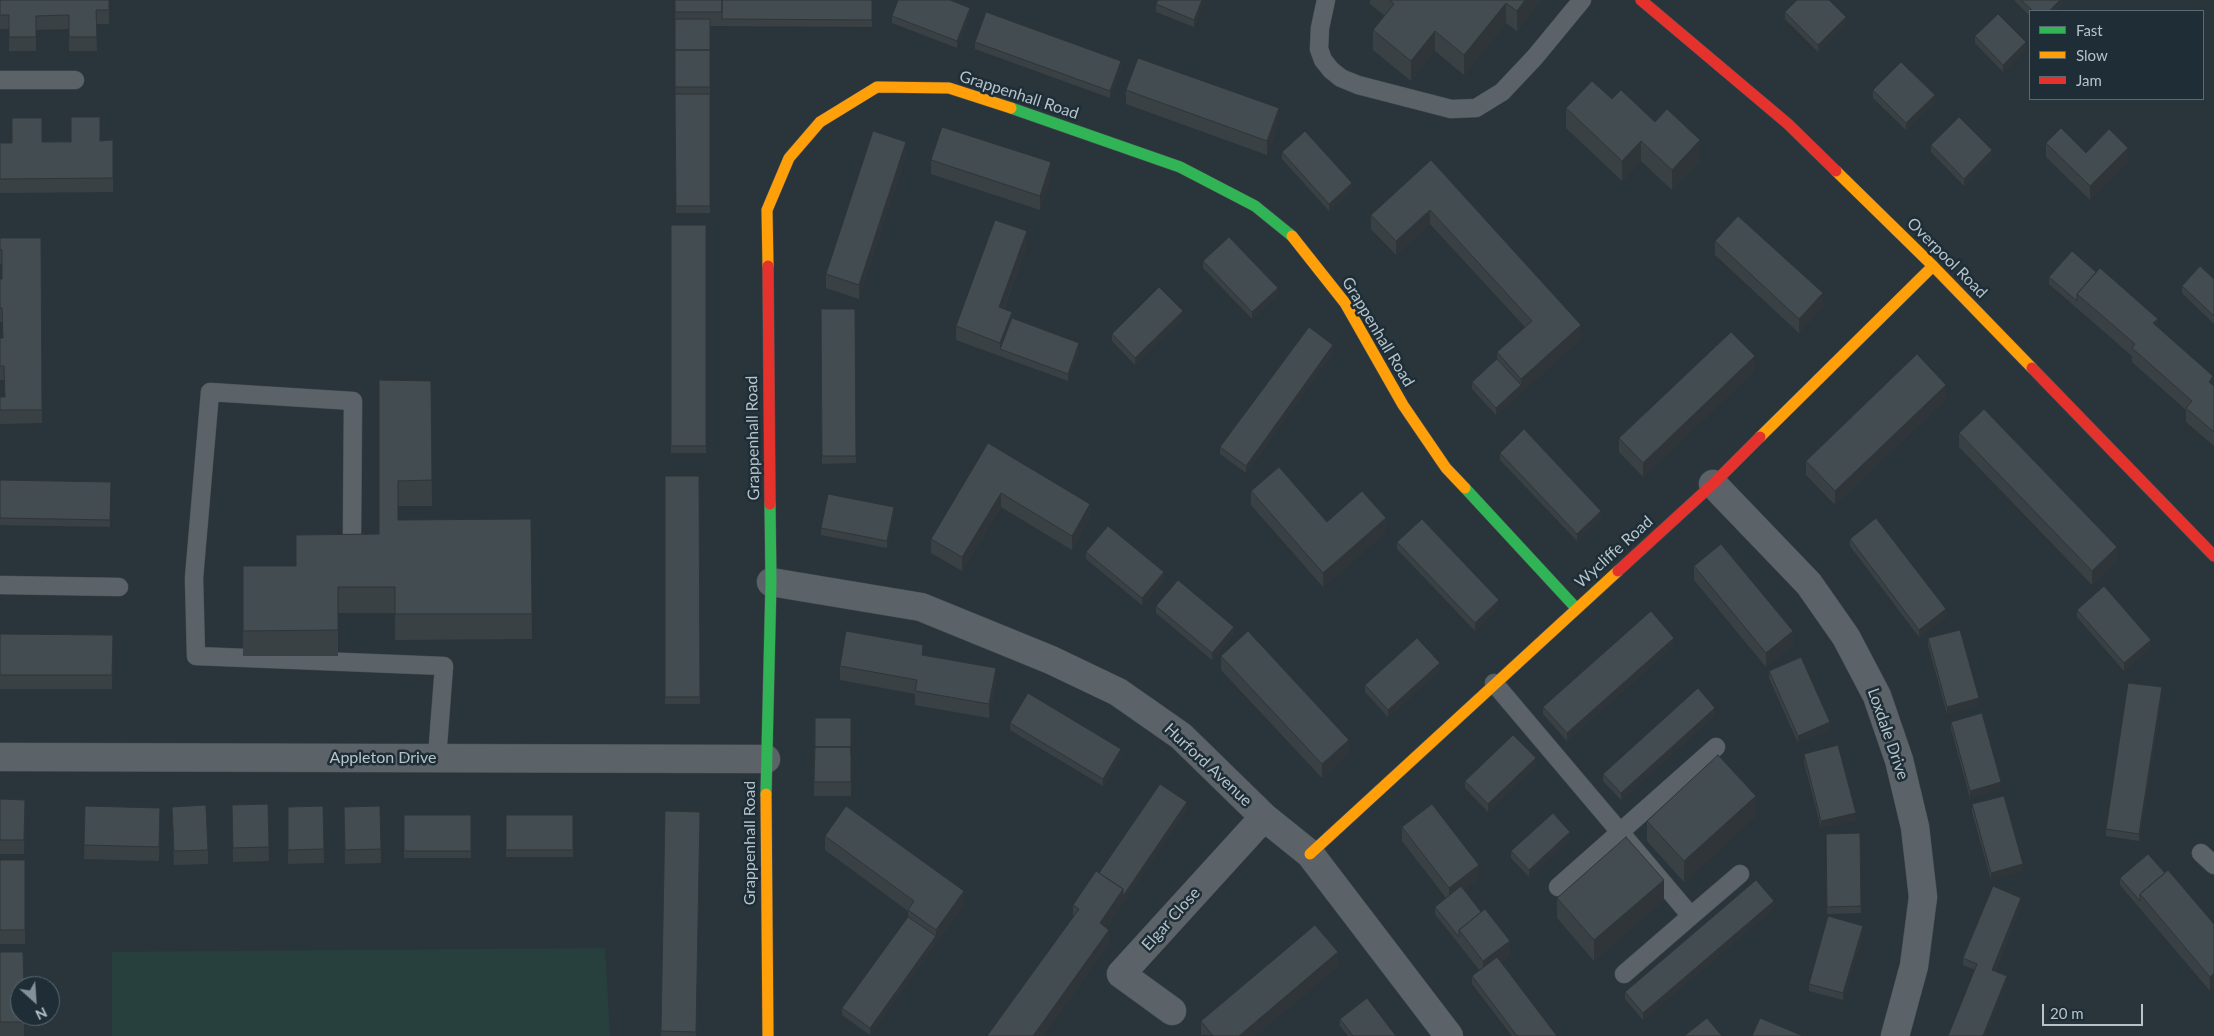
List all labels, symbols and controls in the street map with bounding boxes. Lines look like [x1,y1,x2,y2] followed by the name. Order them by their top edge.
[2029,10,2204,100] legend
[2076,21,2103,39] text: Fast
[2076,46,2108,64] text: Slow
[957,67,1081,123] street label: Grappenhall Road
[2076,71,2102,89] text: Jam
[1903,214,1991,302] street label: Overpool Road
[1338,274,1418,390] street label: Grappenhall Road
[742,376,764,500] street label: Grappenhall Road
[1571,512,1657,592] street label: Wycliffe Road
[1863,686,1913,782] street label: Loxdale Drive
[1160,720,1256,810] street label: Hurford Avenue
[330,748,436,768] street label: Appleton Drive
[740,781,760,905] street label: Grappenhall Road
[1138,884,1204,954] street label: Elgar Close
[10,976,60,1026] north arrow
[2044,994,2145,1026] scale bar
[33,1004,50,1024] text: N
[2050,1004,2084,1022] text: 20 m

